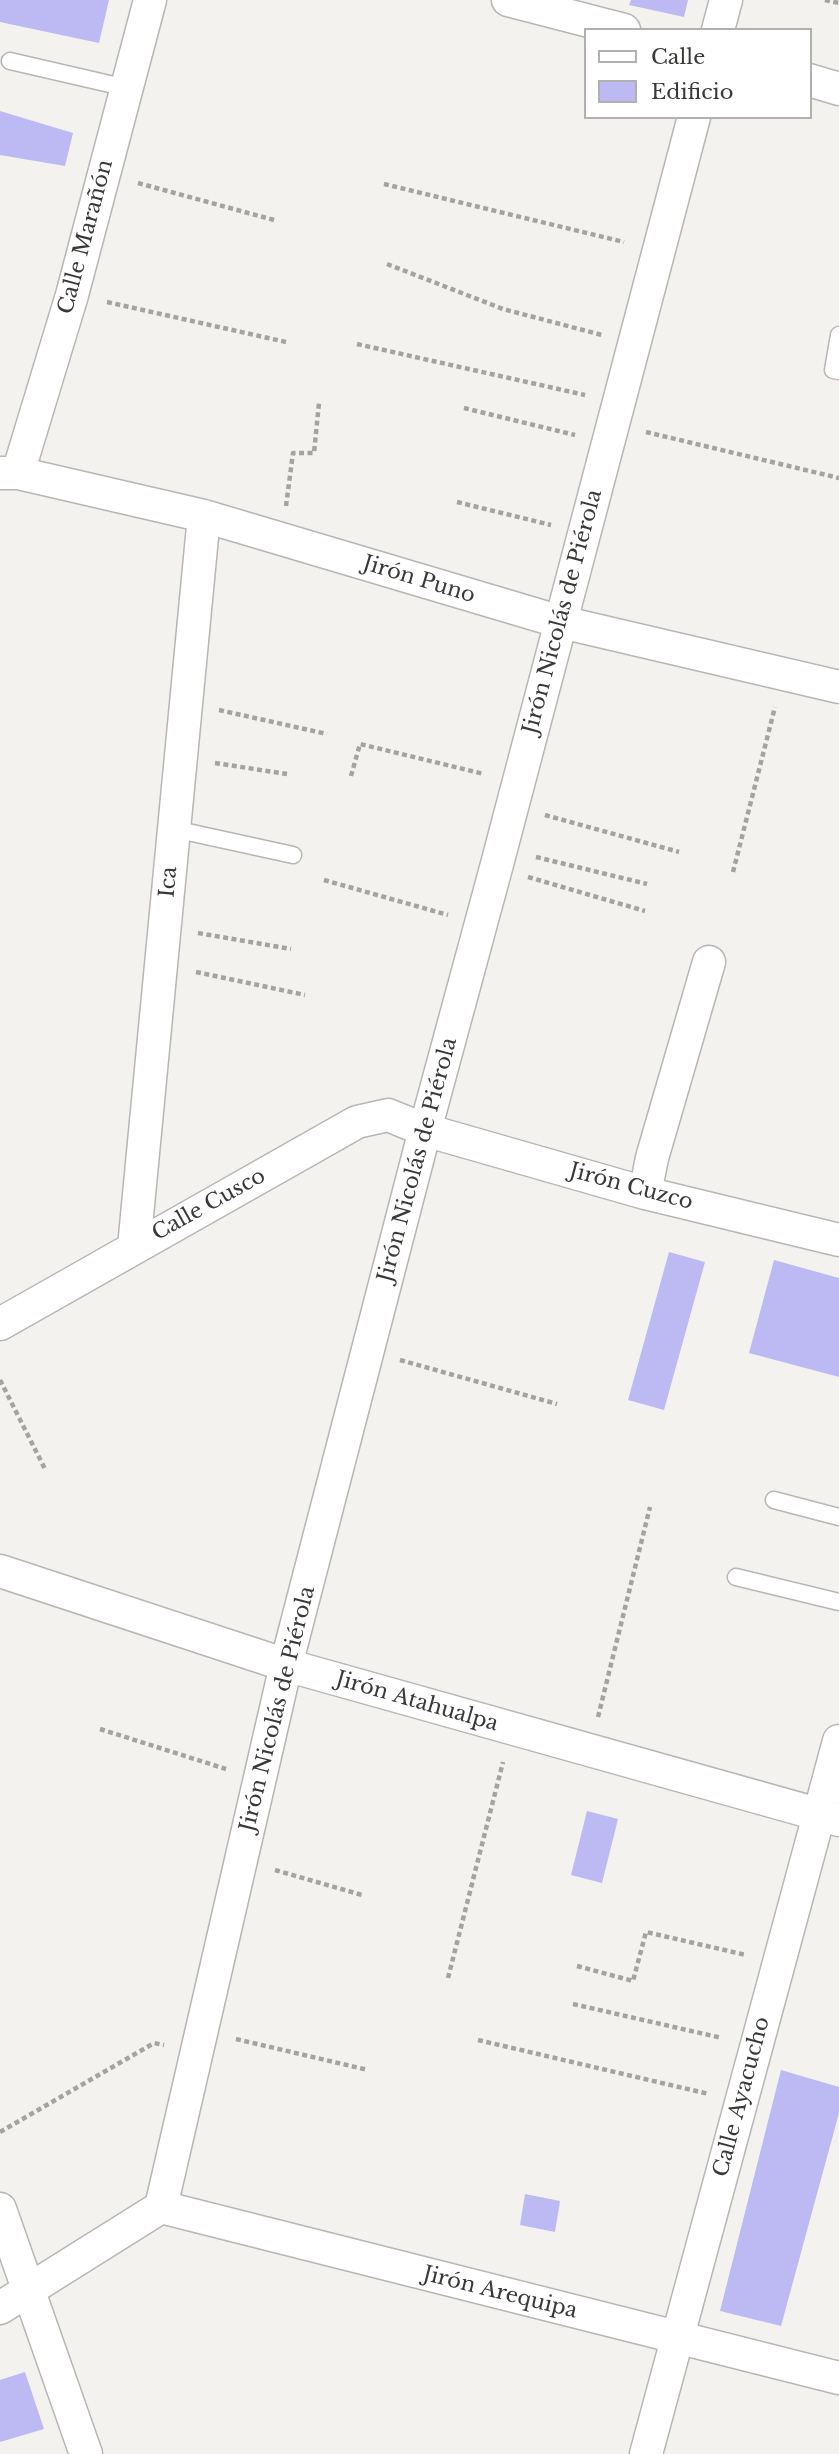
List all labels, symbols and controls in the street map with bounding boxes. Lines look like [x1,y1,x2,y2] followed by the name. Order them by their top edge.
[584,28,811,119] legend
[651,44,705,70] text: Calle
[651,79,733,105] text: Edificio
[53,157,119,317] street label: Calle Marañón
[518,487,608,737] street label: Jirón Nicolás de Piérola
[360,551,478,609] street label: Jirón Puno
[155,865,183,899] street label: Ica
[373,1035,463,1285] street label: Jirón Nicolás de Piérola
[567,1158,695,1216] street label: Jirón Cuzco
[148,1164,270,1246] street label: Calle Cusco
[235,1584,321,1834] street label: Jirón Nicolás de Piérola
[333,1667,501,1737] street label: Jirón Atahualpa
[709,2014,775,2180] street label: Calle Ayacucho
[420,2262,580,2324] street label: Jirón Arequipa

